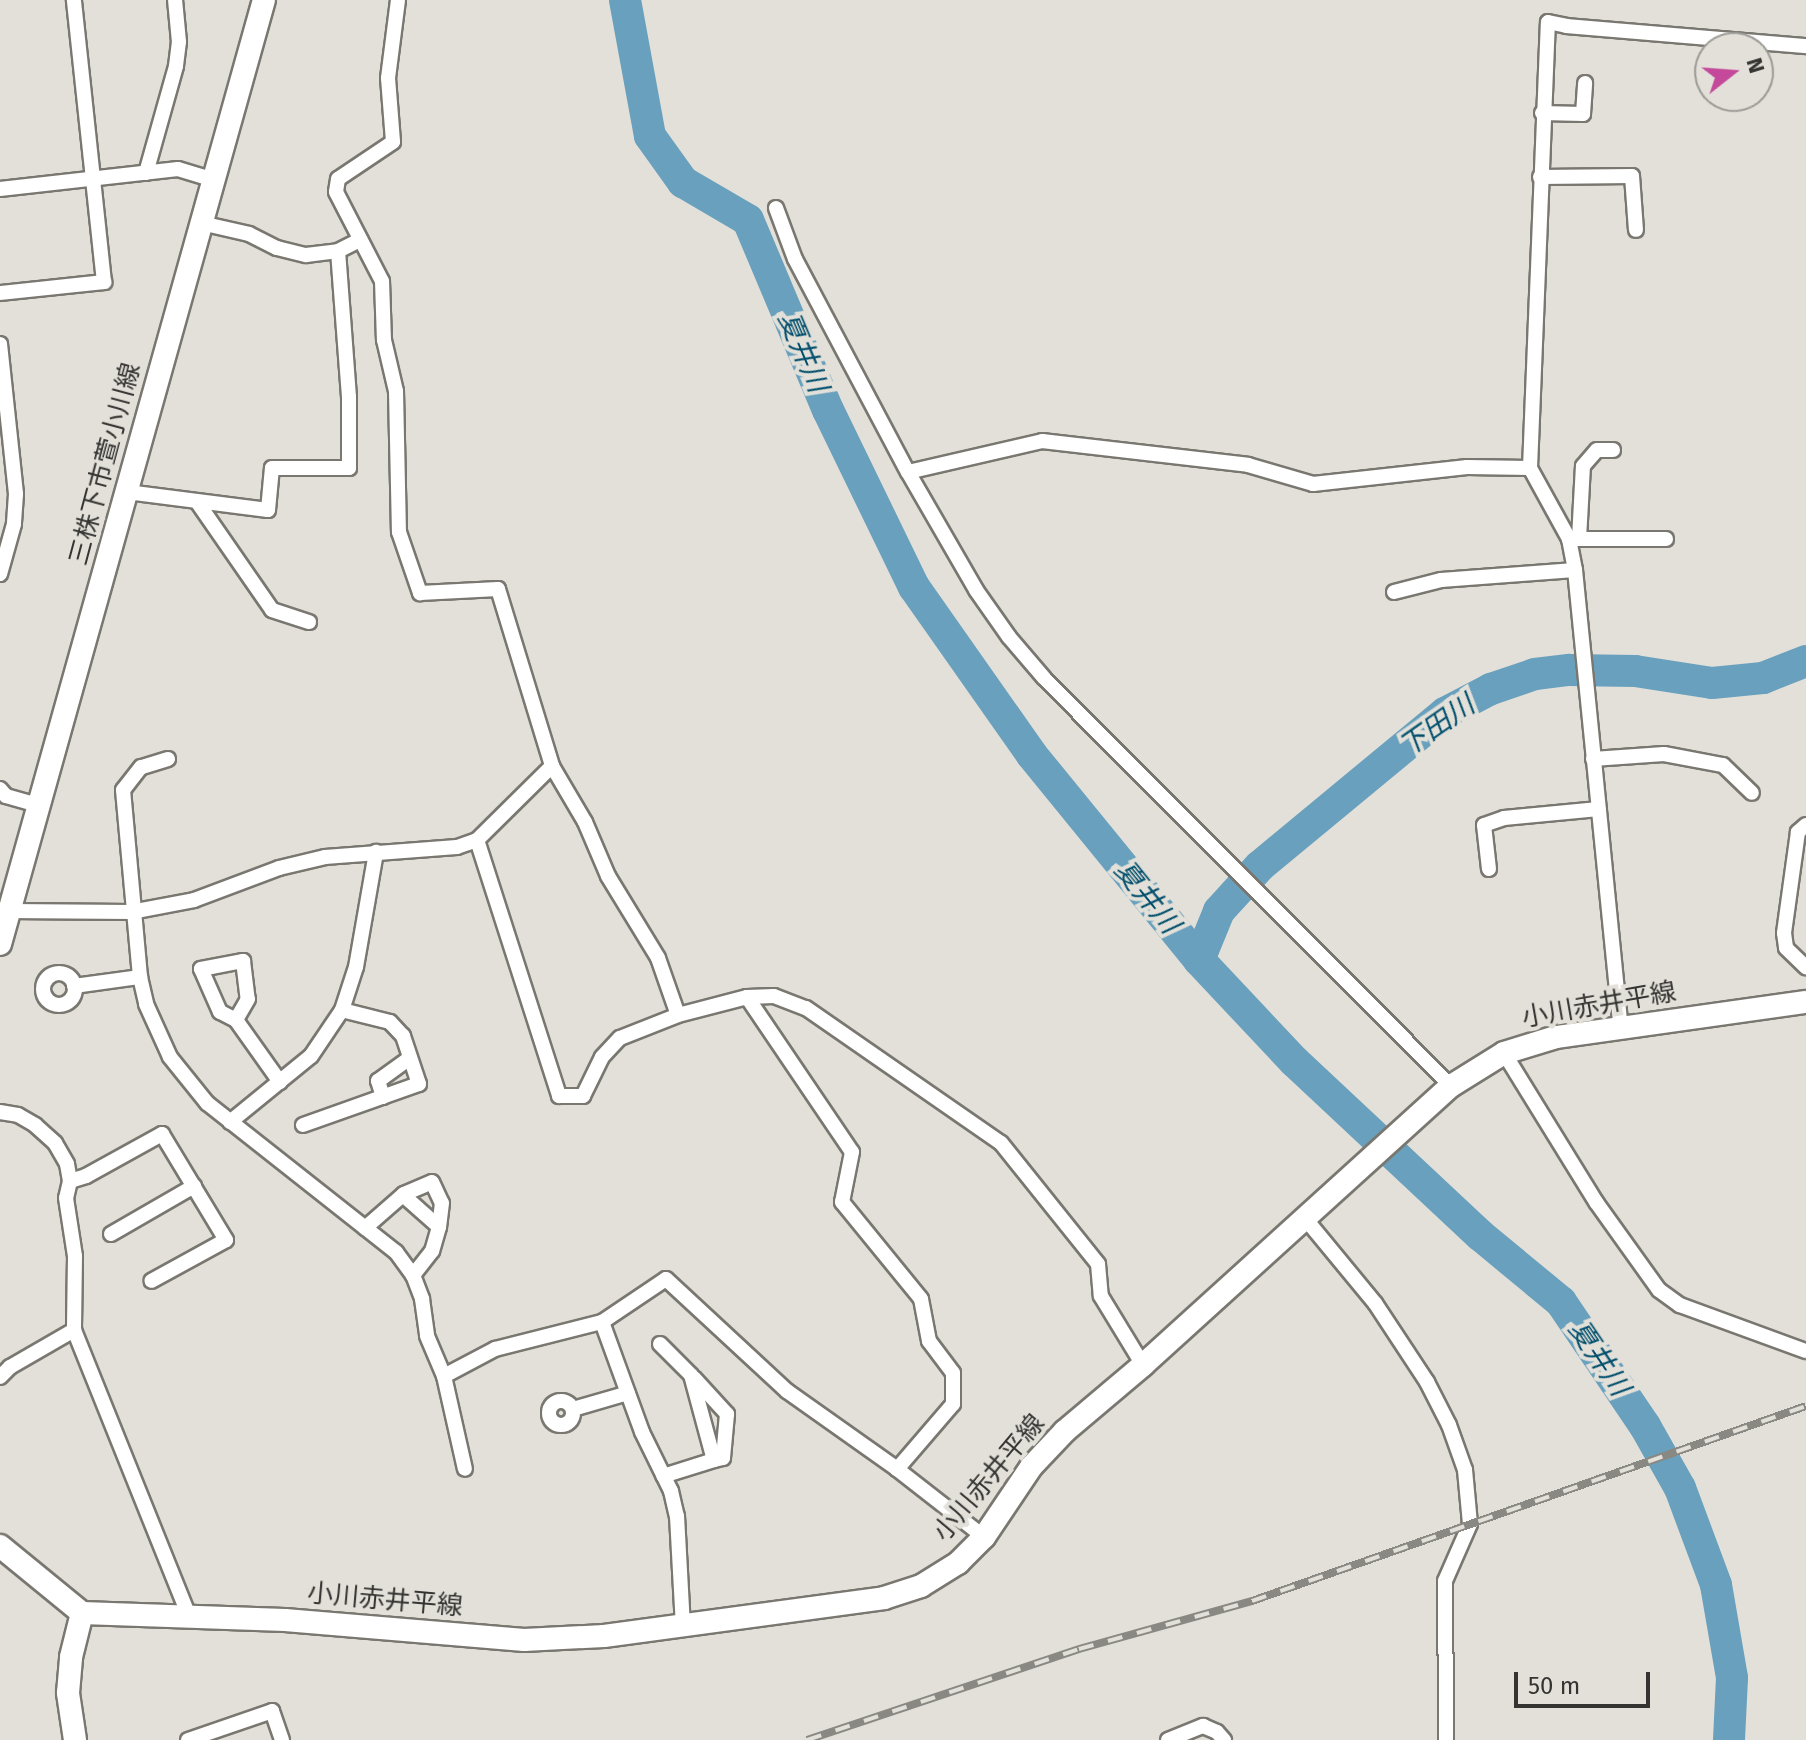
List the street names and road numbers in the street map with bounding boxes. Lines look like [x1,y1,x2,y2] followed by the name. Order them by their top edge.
[63,360,147,568] street label: 三株下市萱小川線
[1519,976,1679,1034] street label: 小川赤井平線
[927,1408,1051,1548] street label: 小川赤井平線
[306,1578,464,1622] street label: 小川赤井平線

